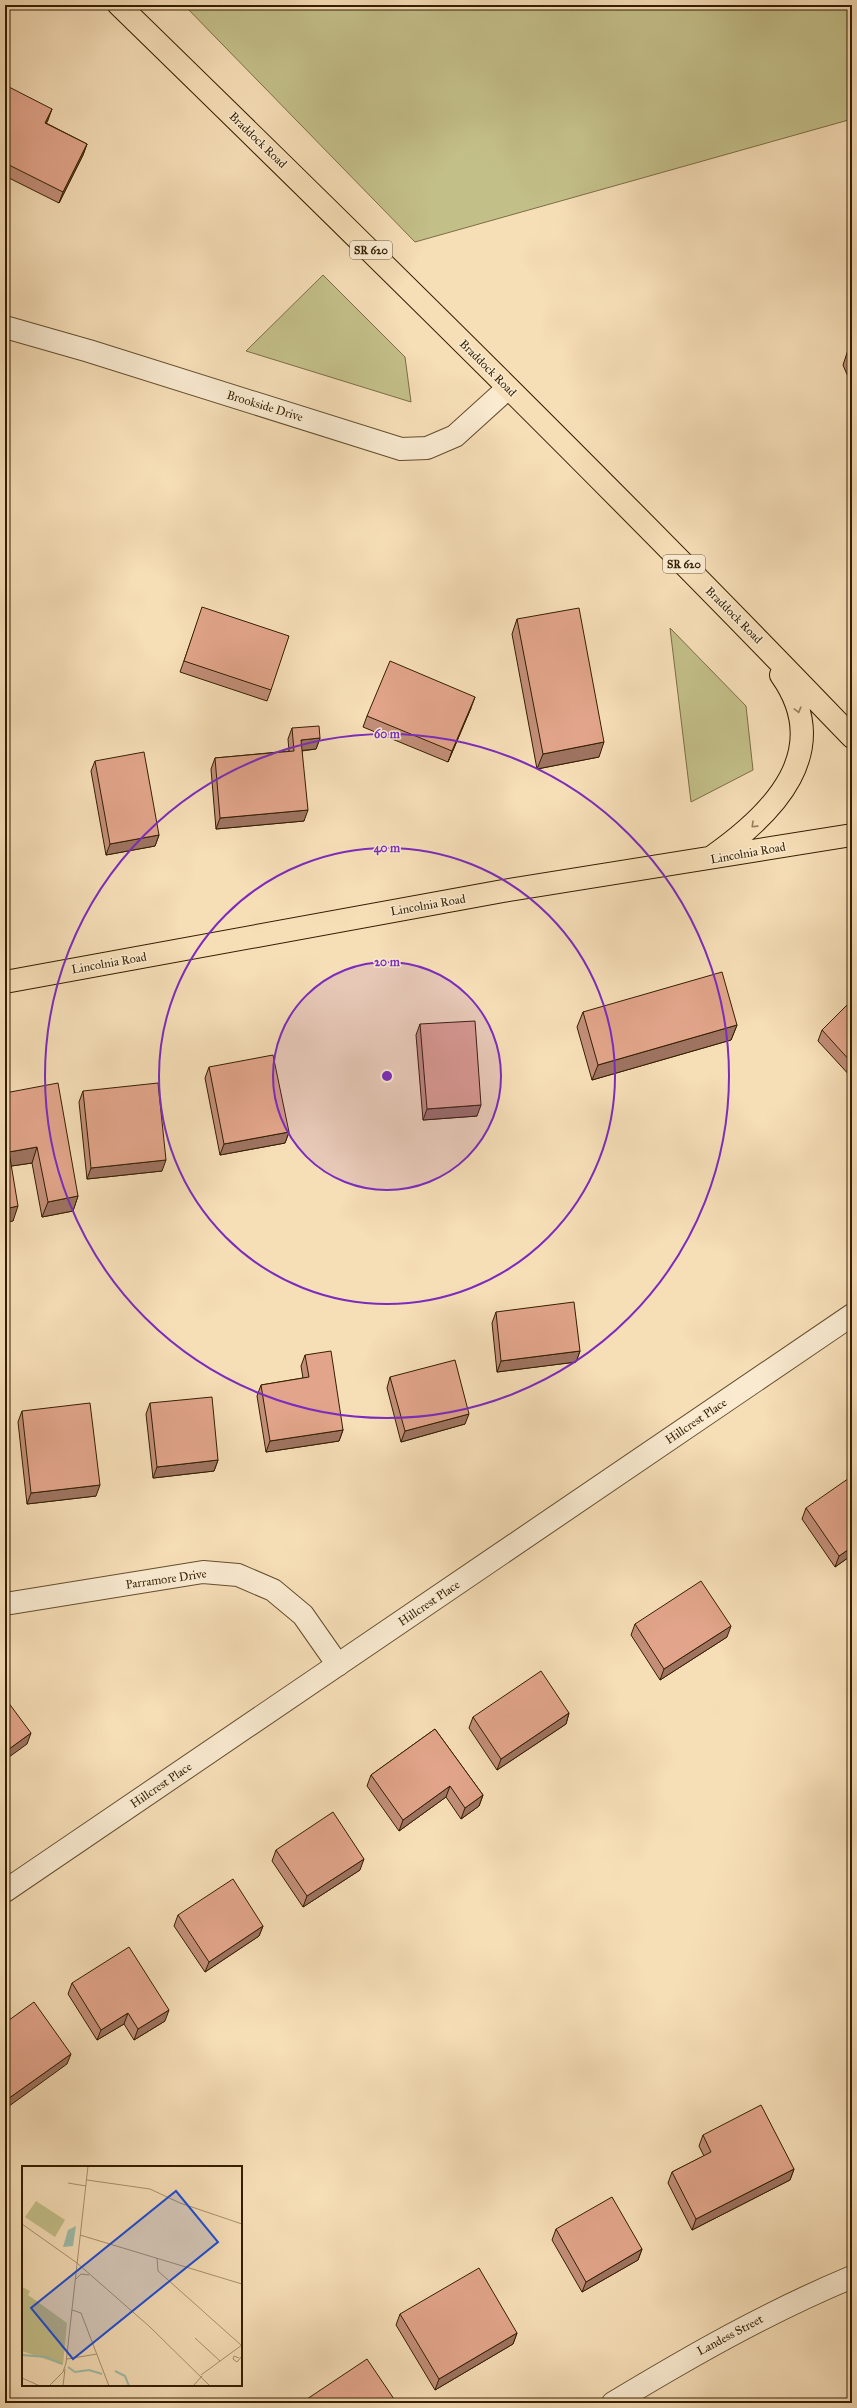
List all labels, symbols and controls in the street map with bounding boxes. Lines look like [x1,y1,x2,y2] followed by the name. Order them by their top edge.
[226,109,290,171] street label: Braddock Road
[350,241,392,259] road number: SR 620
[457,337,519,399] street label: Braddock Road
[225,388,305,424] street label: Brookside Drive
[663,555,705,573] road number: SR 620
[703,584,765,646] street label: Braddock Road
[793,706,802,713] one-way arrow
[374,727,401,741] text: 60 m
[751,820,759,827] one-way arrow
[709,840,787,866] street label: Lincolnia Road
[374,841,401,856] text: 40 m
[389,892,467,918] street label: Lincolnia Road
[70,950,148,976] street label: Lincolnia Road
[374,955,401,969] text: 20 m
[380,1069,394,1083] centre of rings
[663,1395,729,1447] street label: Hillcrest Place
[125,1566,207,1592] street label: Parramore Drive
[396,1577,462,1629] street label: Hillcrest Place
[128,1759,194,1811] street label: Hillcrest Place
[22,2166,242,2386] inset map
[695,2311,766,2358] street label: Landess Street

